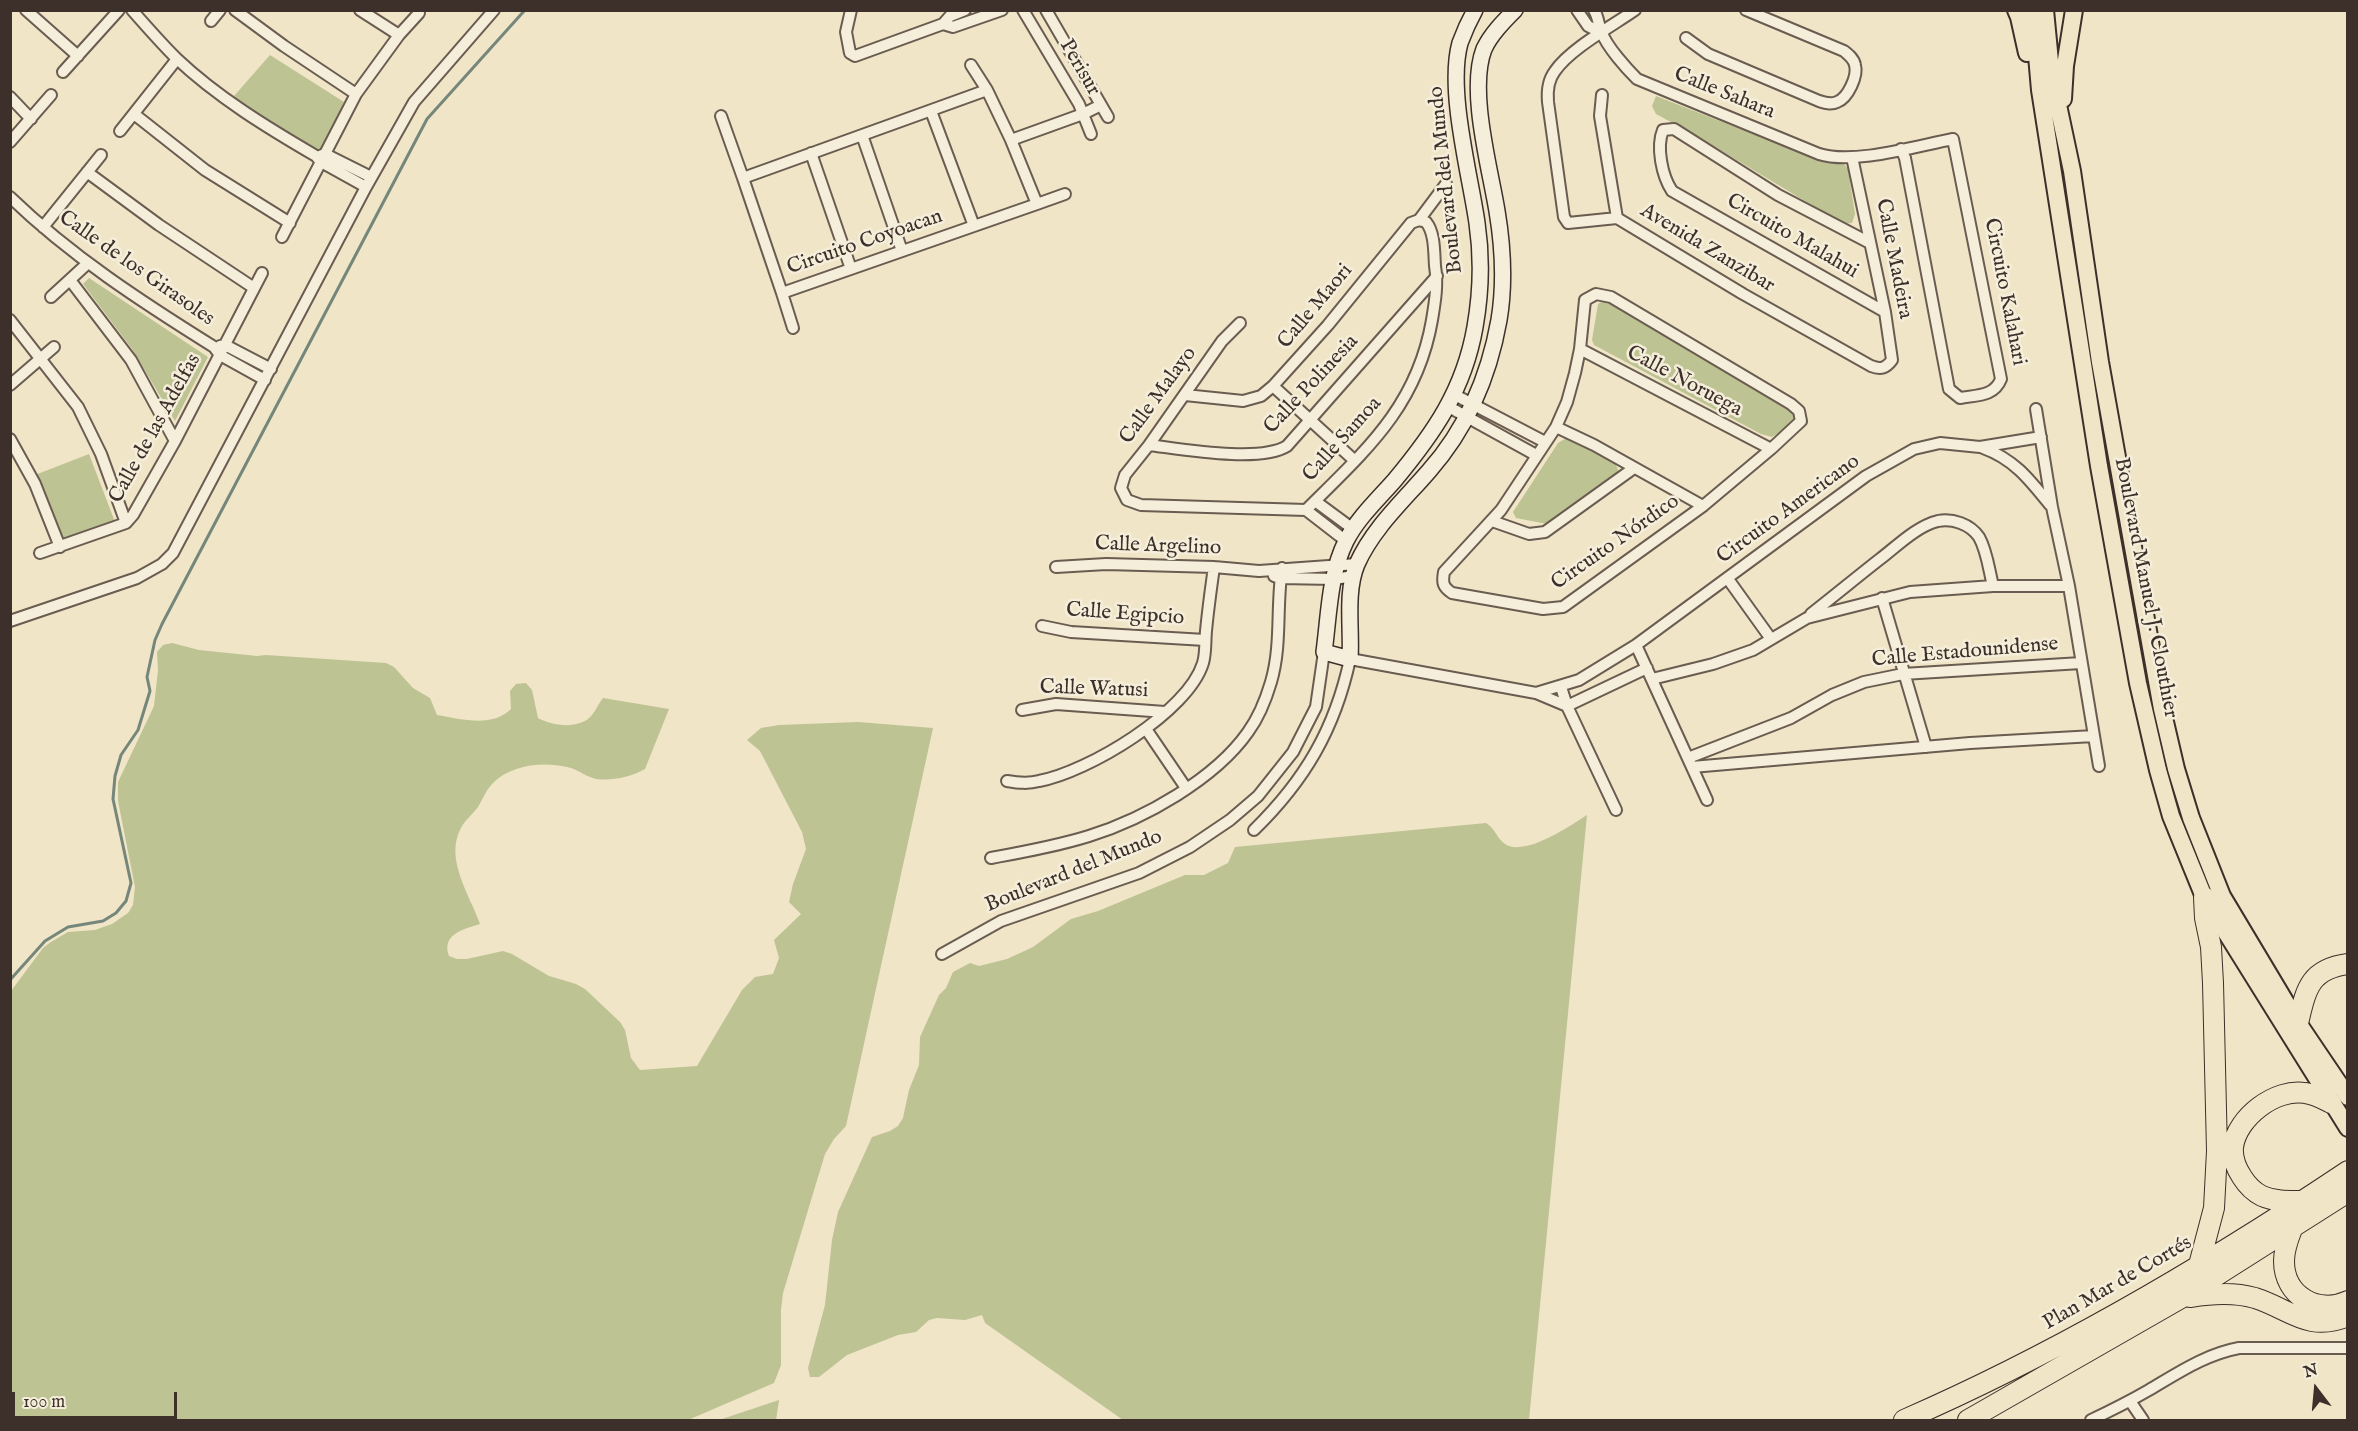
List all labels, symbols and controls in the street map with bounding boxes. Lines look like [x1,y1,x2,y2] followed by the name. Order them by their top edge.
[1053,35,1105,101] street label: Perisur
[1670,62,1778,126] street label: Calle Sahara
[1425,85,1469,275] street label: Boulevard del Mundo
[1722,189,1862,285] street label: Circuito Malahui
[1869,197,1917,321] street label: Calle Madeira
[1635,199,1779,299] street label: Avenida Zanzibar
[784,205,946,281] street label: Circuito Coyoacan
[53,206,219,332] street label: Calle de los Girasoles
[1977,216,2031,368] street label: Circuito Kalahari
[1273,259,1359,355] street label: Calle Maori
[1259,330,1365,440] street label: Calle Polinesia
[1622,341,1746,423] street label: Calle Noruega
[1115,342,1203,450] street label: Calle Malayo
[105,350,207,508] street label: Calle de las Adelfas
[1298,392,1388,488] street label: Calle Samoa
[1713,450,1865,570] street label: Circuito Americano
[2107,456,2183,720] street label: Boulevard Manuel J. Clouthier
[1547,490,1685,596] street label: Circuito Nórdico
[1094,532,1222,562] street label: Calle Argelino
[1065,598,1185,632] street label: Calle Egipcio
[1871,632,2059,674] street label: Calle Estadounidense
[1039,676,1149,704] street label: Calle Watusi
[982,825,1166,919] street label: Boulevard del Mundo
[2039,1231,2197,1337] street label: Plan Mar de Cortés
[2286,1359,2346,1419] north arrow
[2302,1360,2320,1383] text: N
[15,1380,180,1418] scale bar
[23,1391,65,1414] text: 100 m

